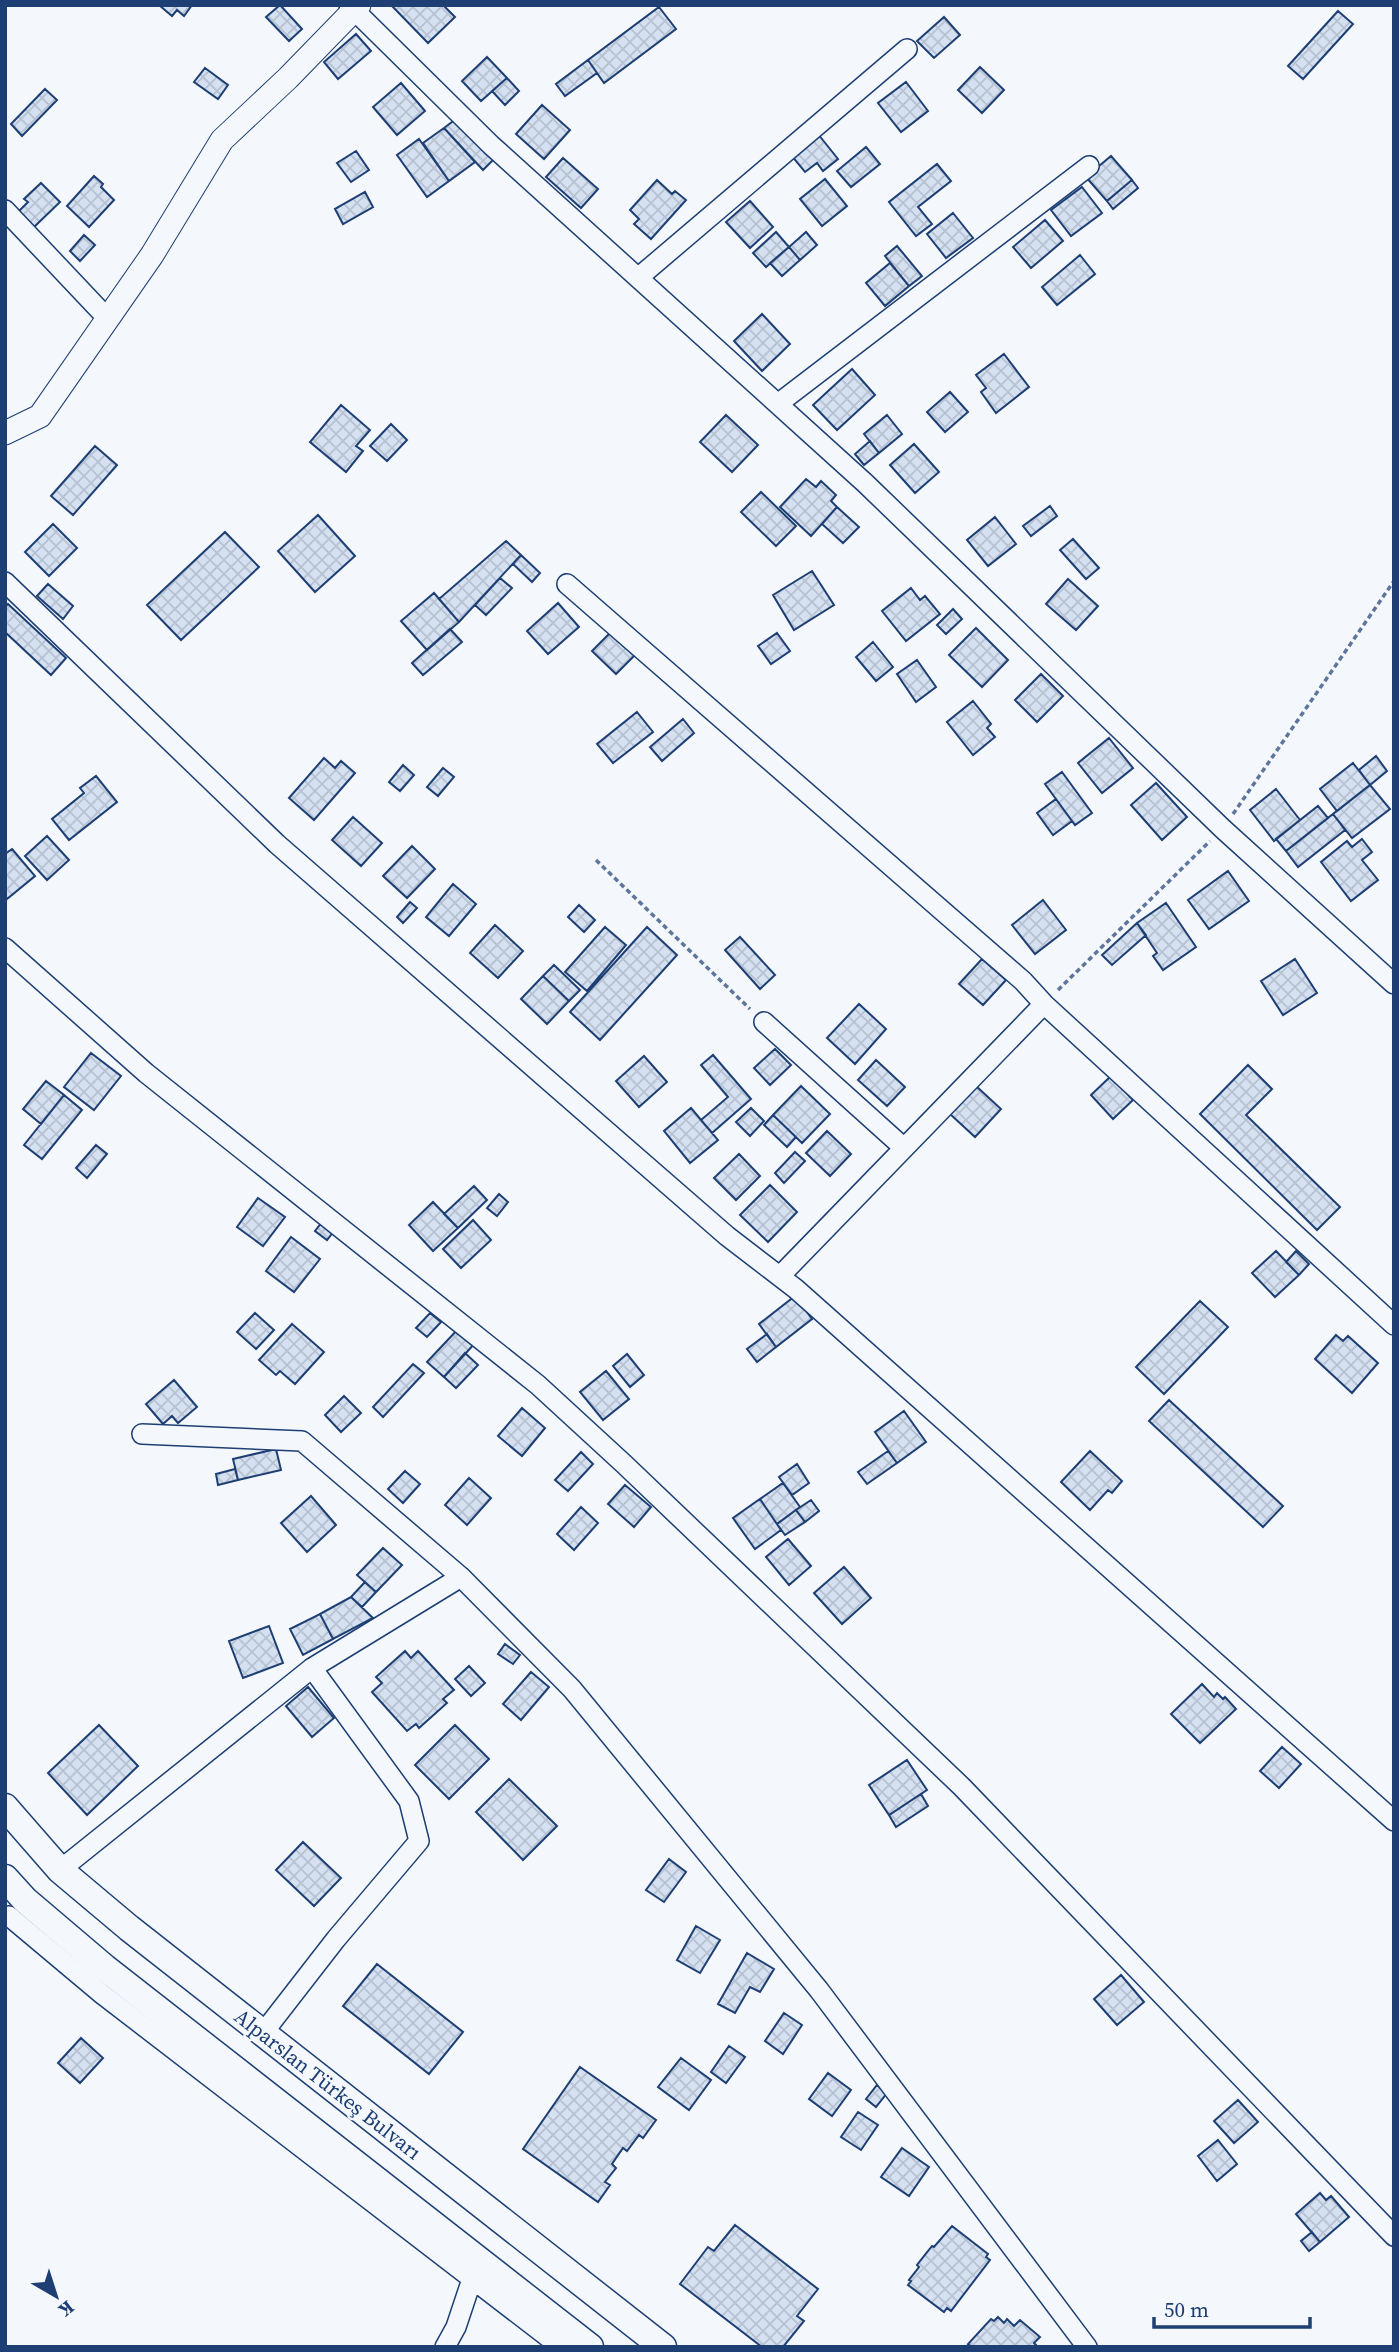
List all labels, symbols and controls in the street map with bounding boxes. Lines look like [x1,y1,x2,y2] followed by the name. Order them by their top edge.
[228,2002,428,2166] street label: Alparslan Türkeş Bulvarı
[21,2261,91,2331] north arrow
[1154,2286,1310,2330] scale bar
[53,2295,80,2324] text: K
[1164,2295,1209,2324] text: 50 m

